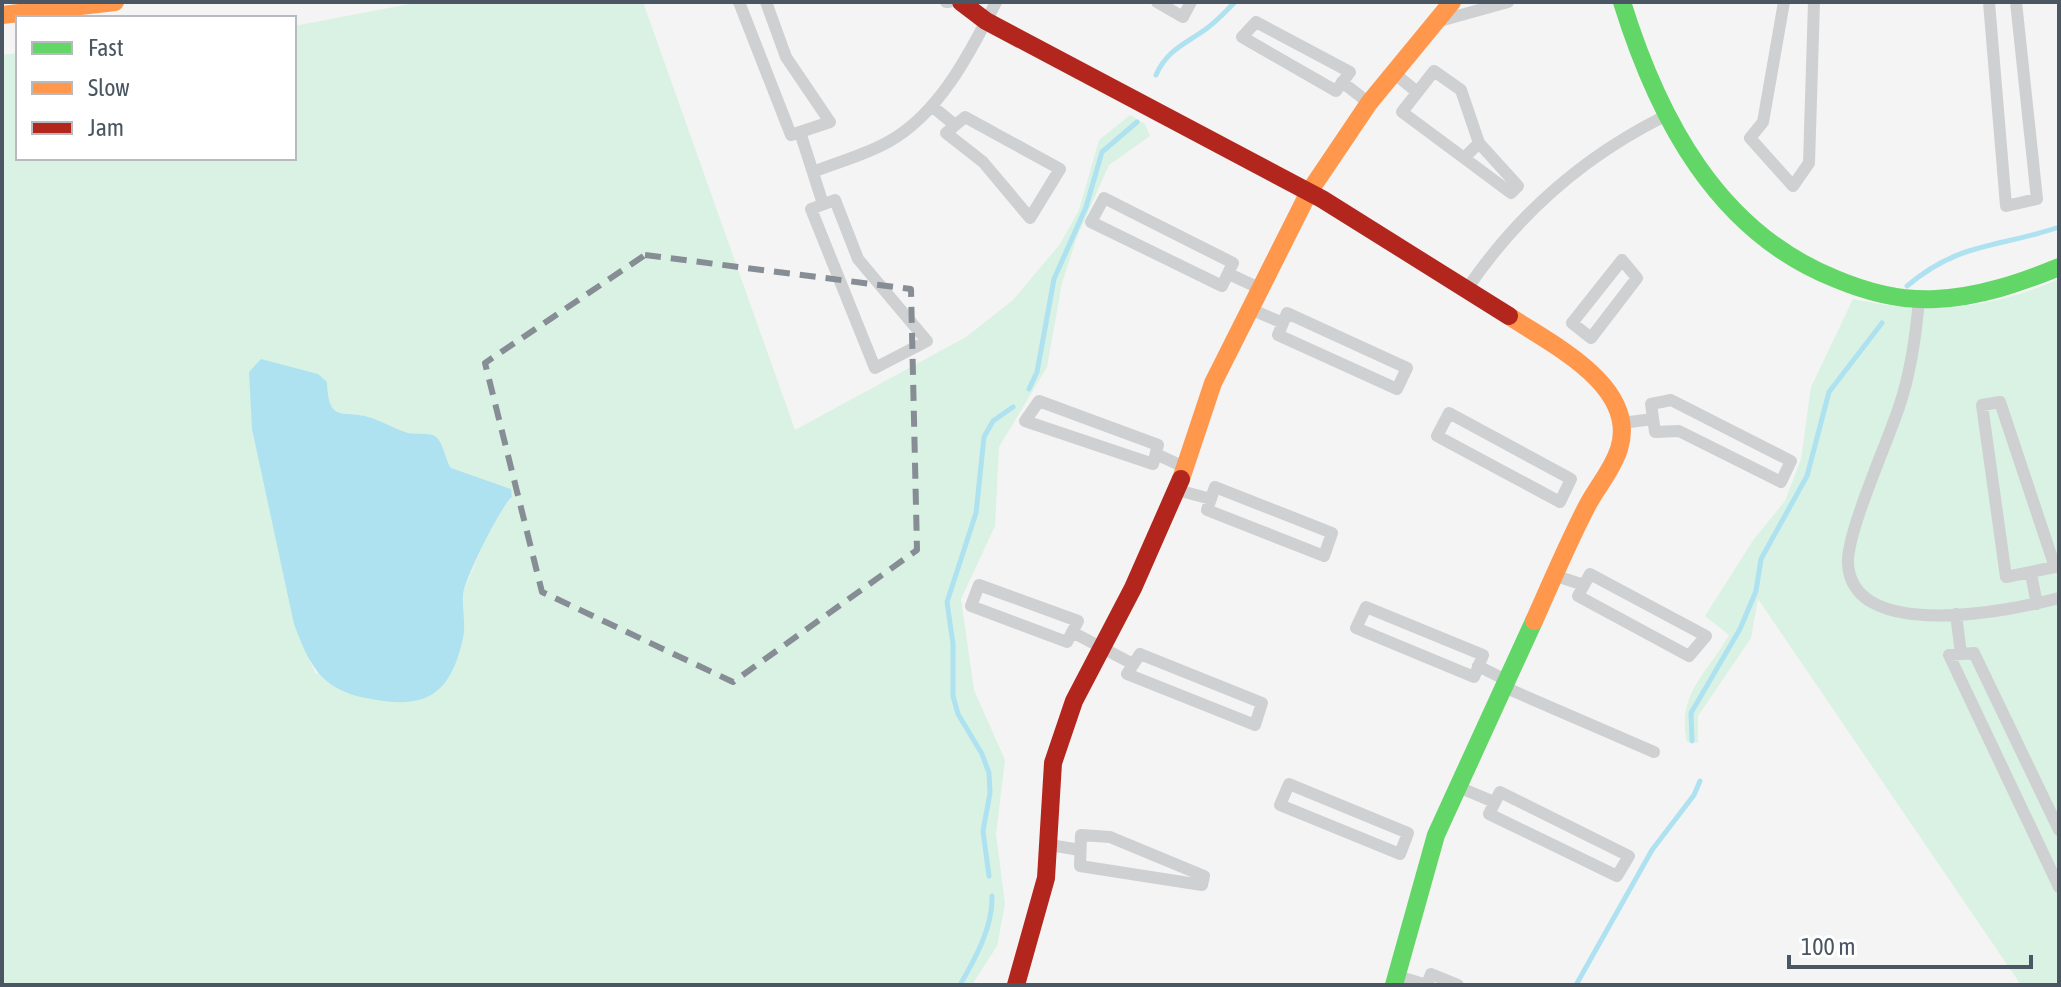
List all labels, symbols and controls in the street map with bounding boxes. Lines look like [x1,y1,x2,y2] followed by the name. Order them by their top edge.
[16,16,296,160] legend
[88,34,124,61] text: Fast
[88,74,130,101] text: Slow
[88,114,124,141] text: Jam
[1789,919,2031,969] scale bar
[1801,933,1855,960] text: 100 m

